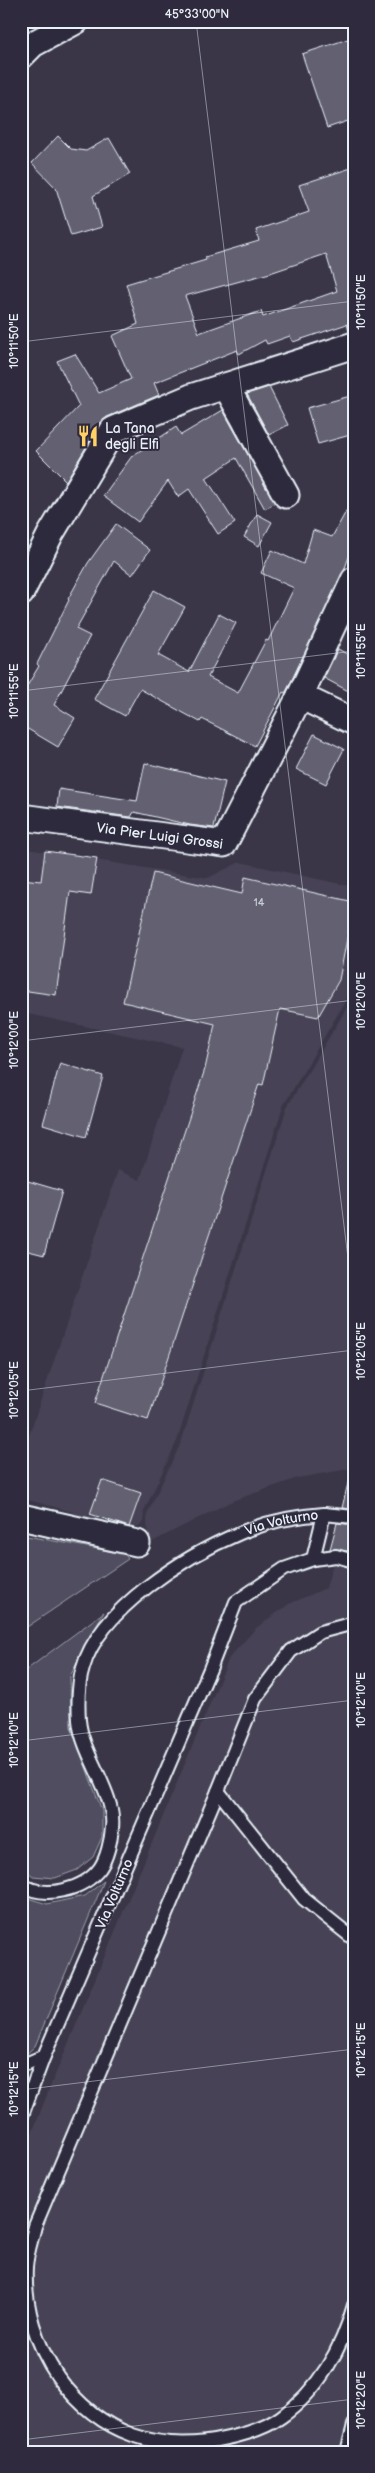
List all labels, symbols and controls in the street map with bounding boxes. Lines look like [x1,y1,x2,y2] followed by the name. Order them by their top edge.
[165,7,229,22] text: 45°33'00"N
[354,274,369,330] text: 10°11'50"E
[7,313,22,369] text: 10°11'50"E
[105,420,159,453] place label: La Tana degli Elfi
[75,423,101,449] restaurant icon: La Tana degli Elfi
[354,623,369,679] text: 10°11'55"E
[7,663,22,719] text: 10°11'55"E
[95,819,224,853] street label: Via Pier Luigi Grossi
[254,896,265,909] house number: 14
[354,972,369,1030] text: 10°12'00"E
[7,1011,22,1069] text: 10°12'00"E
[354,1322,369,1380] text: 10°12'05"E
[7,1361,22,1419] text: 10°12'05"E
[243,1506,319,1539] street label: Via Volturno
[354,1672,369,1728] text: 10°12'10"E
[7,1712,22,1768] text: 10°12'10"E
[92,1856,137,1932] street label: Via Volturno
[354,2022,369,2078] text: 10°12'15"E
[7,2061,22,2117] text: 10°12'15"E
[354,2371,369,2429] text: 10°12'20"E

